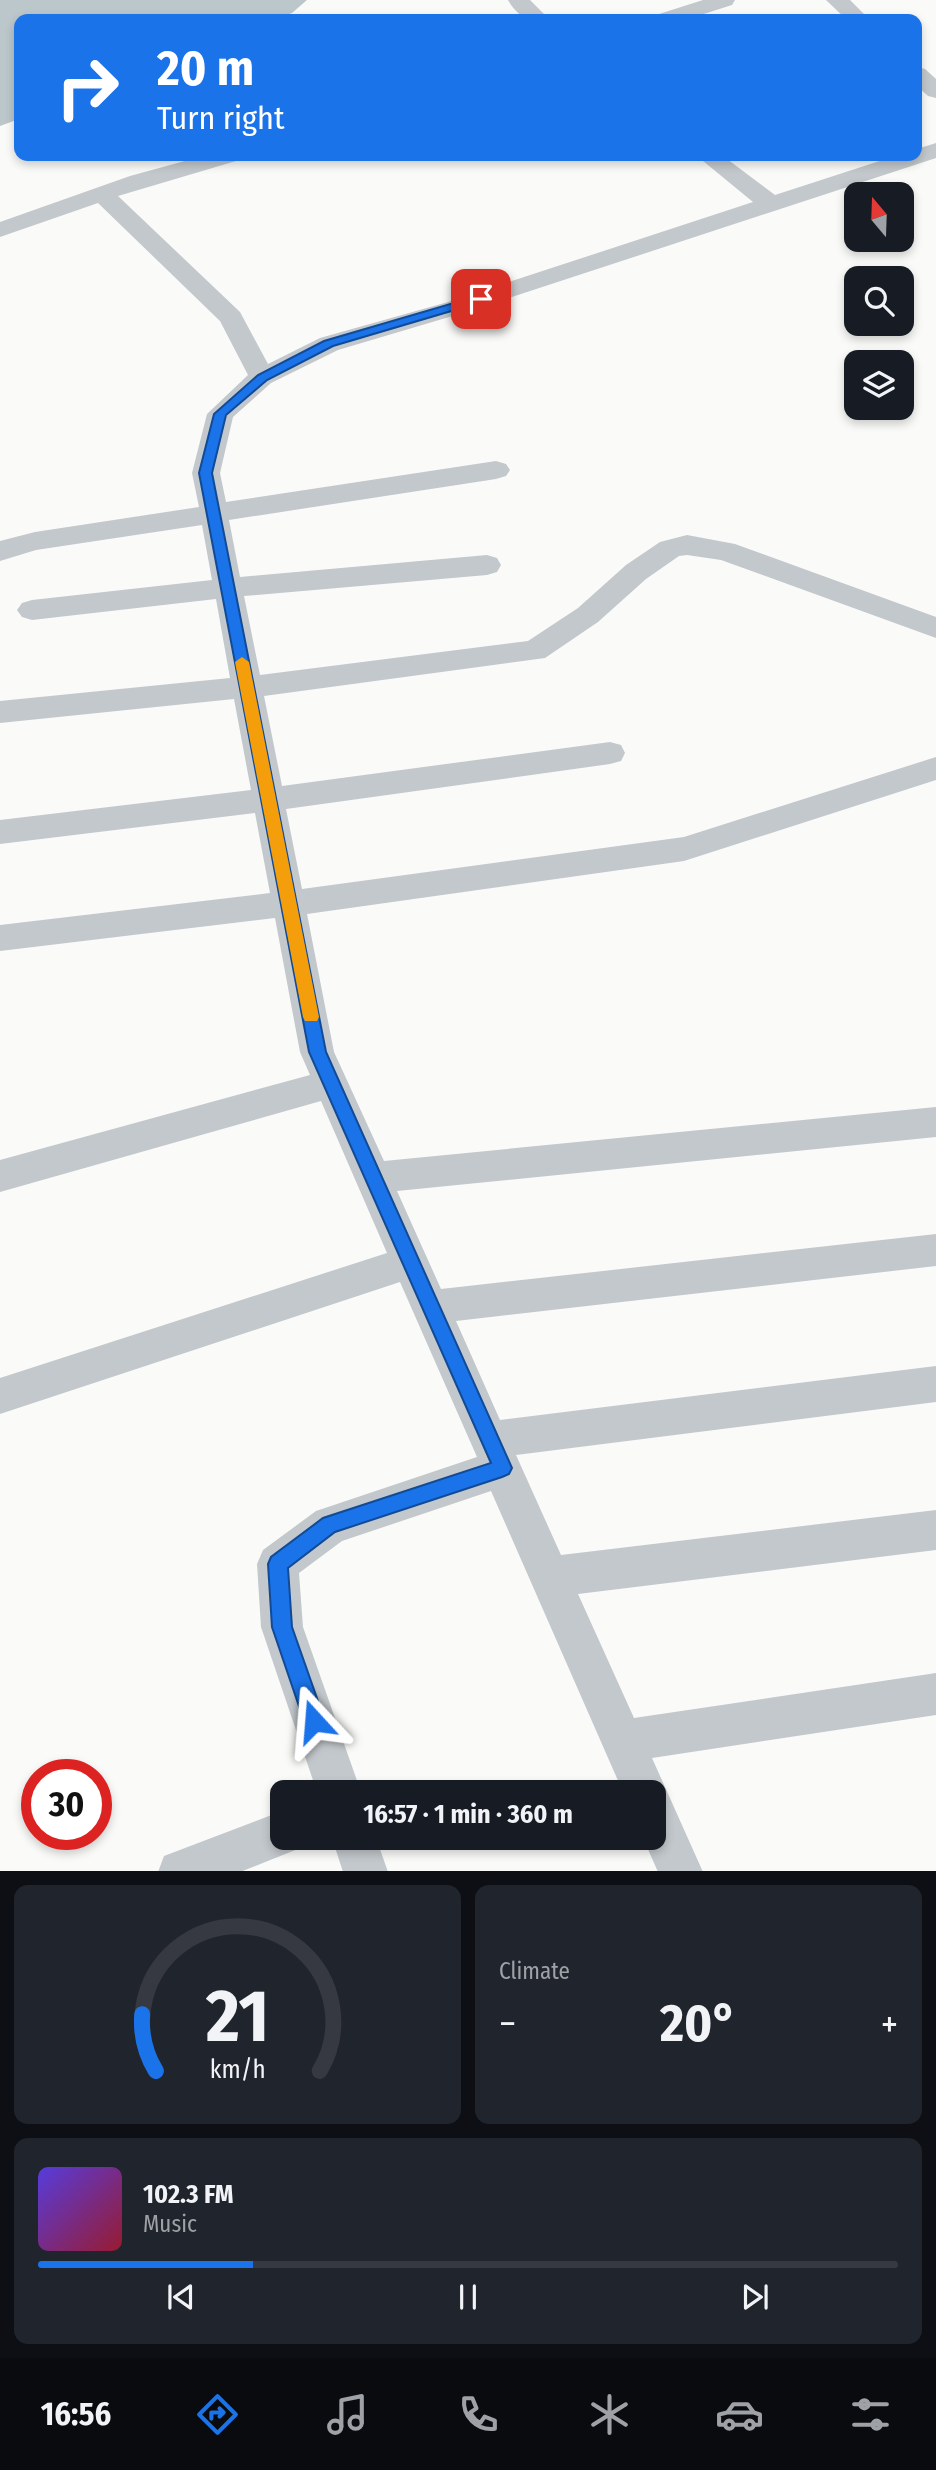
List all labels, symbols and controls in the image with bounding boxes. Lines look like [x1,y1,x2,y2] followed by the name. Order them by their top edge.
[157,39,254,98] text: 20 m
[42,42,133,133] icon: right
[157,99,284,137] text: Turn right
[844,182,914,252] north arrow
[844,182,914,420] map controls
[844,266,914,336] button: search
[451,269,511,329] pin
[462,280,500,318] icon: arrive
[844,350,914,420] button: layers
[277,1684,351,1758] position arrow
[21,1759,112,1850] speed limit sign: 30
[363,1799,573,1830] text: 16:57 · 1 min · 360 m
[499,1957,570,1985] text: Climate
[205,1973,269,2060] text: 21
[660,1992,737,2055] text: 20°
[499,2001,516,2047] text: −
[881,2001,898,2047] text: +
[210,2054,265,2084] text: km/h
[143,2179,234,2210] text: 102.3 FM
[143,2210,197,2238] text: Music
[162,2278,200,2316] icon: previous
[449,2278,487,2316] icon: pause
[736,2278,774,2316] icon: next
[193,2390,242,2439] icon: directions
[323,2390,372,2439] icon: music
[454,2390,503,2439] icon: phone
[585,2390,634,2439] icon: climate
[715,2390,764,2439] icon: car
[846,2390,895,2439] icon: filters
[41,2395,111,2433] text: 16:56

